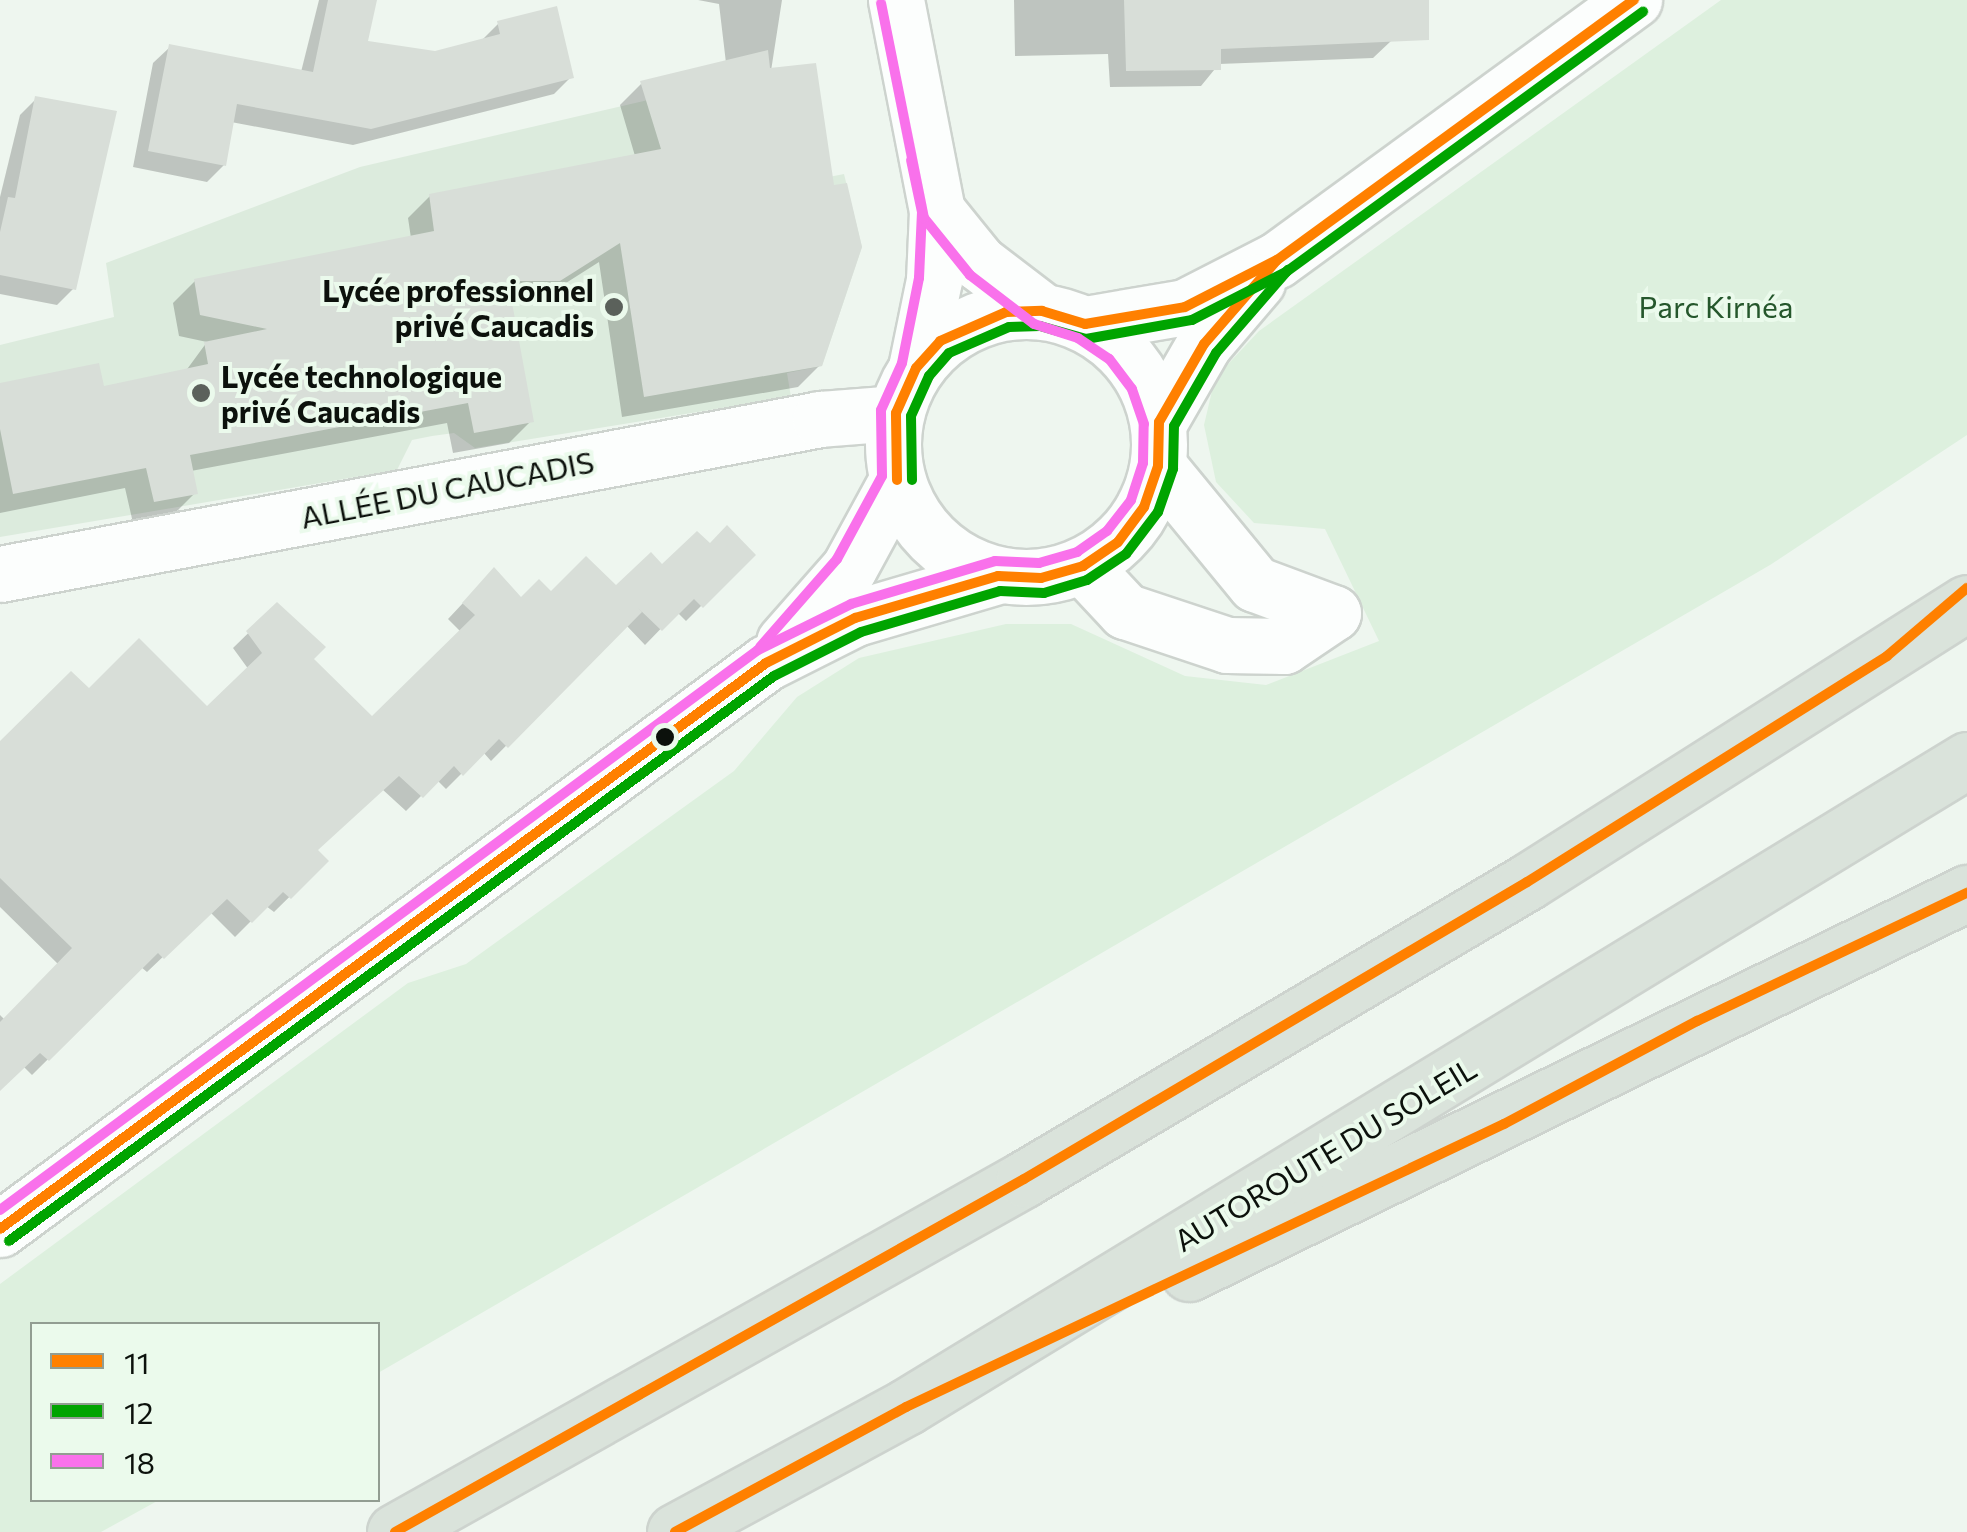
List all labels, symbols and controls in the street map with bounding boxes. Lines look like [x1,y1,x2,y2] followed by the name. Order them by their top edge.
[322,272,594,342] place label: Lycée professionnel privé Caucadis
[1638,288,1794,324] park label: Parc Kirnéa
[603,296,625,318] marker: Lycée professionnel privé Caucadis
[221,358,502,428] place label: Lycée technologique privé Caucadis
[190,382,212,404] marker: Lycée technologique privé Caucadis
[297,443,597,535] street label: ALLÉE DU CAUCADIS
[655,727,675,747] unlabelled marker
[1168,1050,1482,1258] street label: AUTOROUTE DU SOLEIL
[30,1322,380,1502] legend
[124,1343,150,1380] text: 11
[124,1393,153,1430] text: 12
[124,1443,155,1480] text: 18

